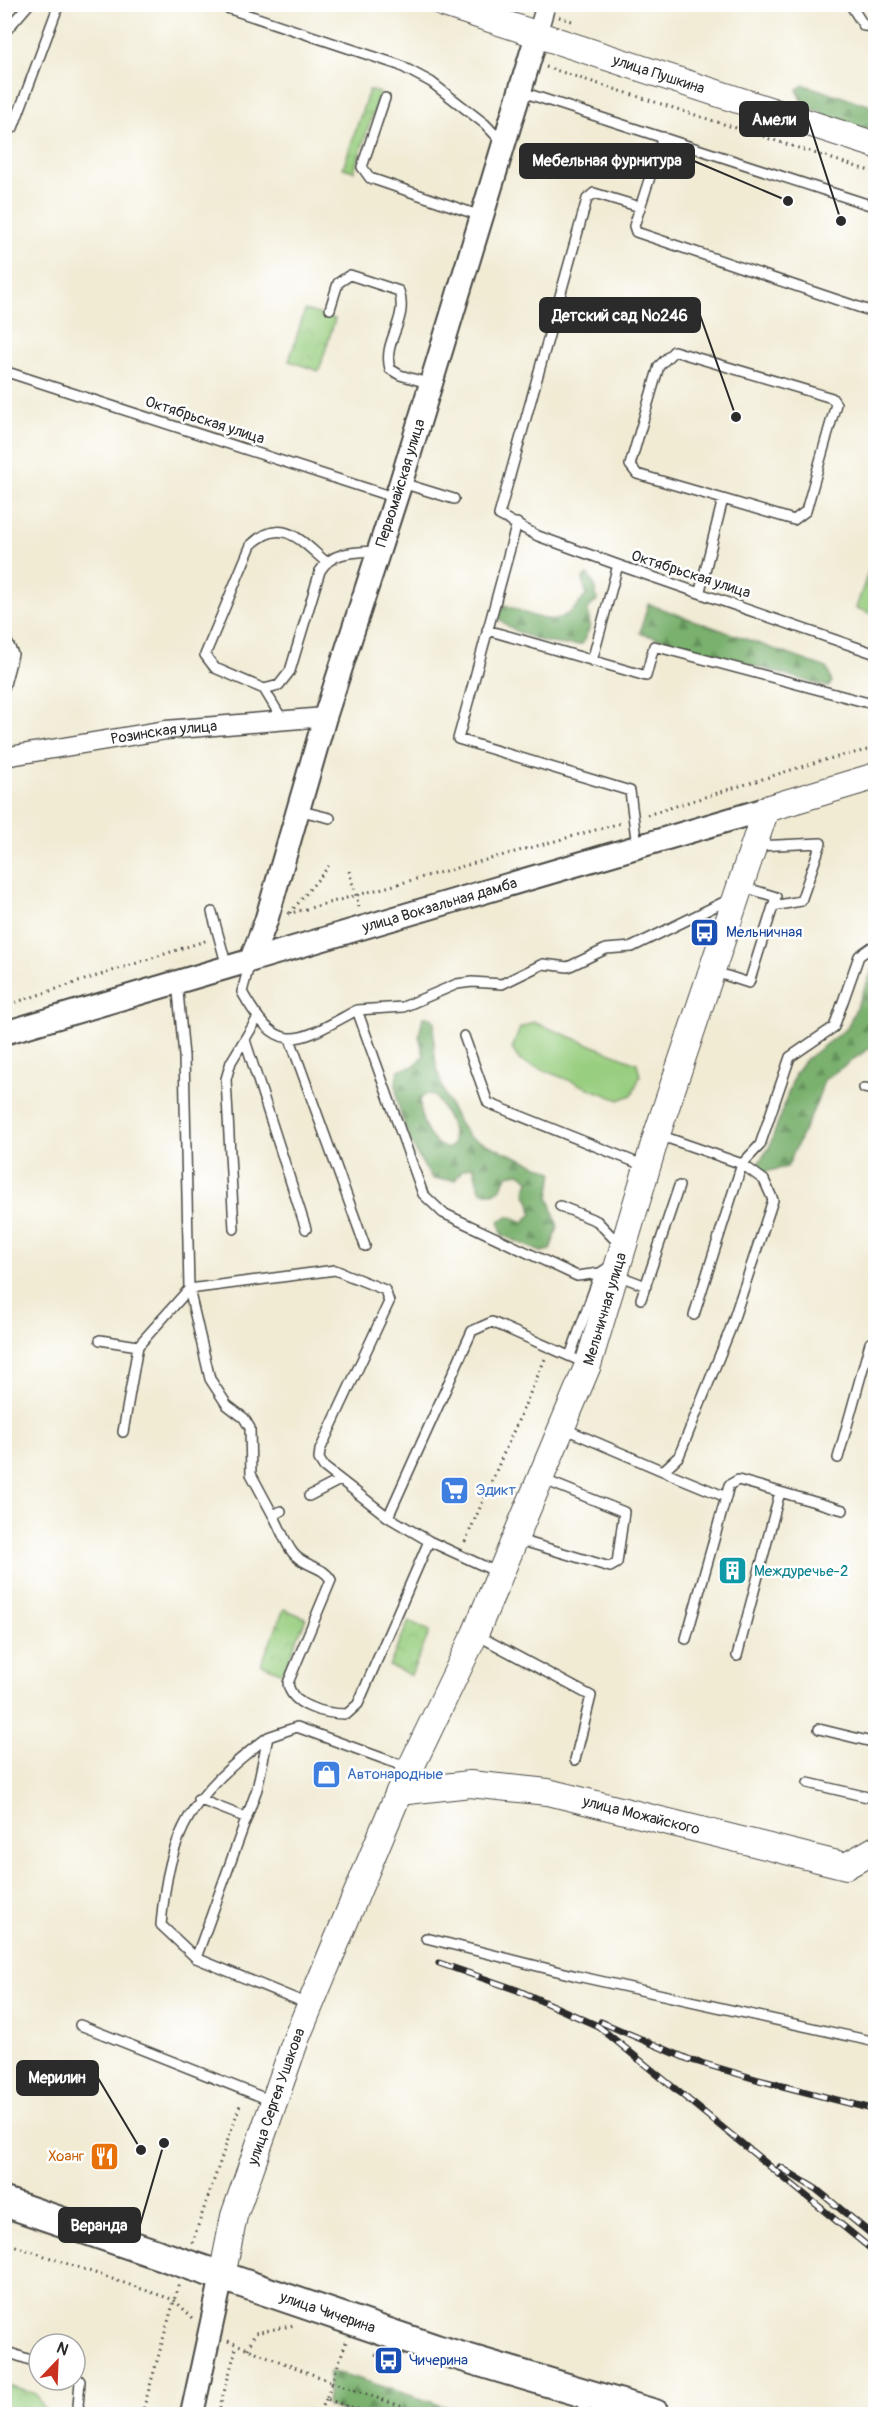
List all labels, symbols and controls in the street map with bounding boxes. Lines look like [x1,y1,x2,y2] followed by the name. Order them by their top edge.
[609,50,707,98] street label: улица Пушкина
[740,102,808,136] callout: Амели
[752,110,797,130] text: Амели
[520,144,694,178] callout: Мебельная фурнитура
[532,151,682,171] text: Мебельная фурнитура
[540,298,700,332] callout: Детский сад №246
[551,306,688,326] text: Детский сад №246
[143,392,267,449] street label: Октябрьская улица
[372,417,430,549] street label: Первомайская улица
[629,546,753,603] street label: Октябрьская улица
[110,717,218,749] street label: Розинская улица
[359,874,519,937] street label: улица Вокзальная дамба
[689,916,721,948] bus stop icon: Мельничная
[726,923,802,942] place label: Мельничная
[579,1250,631,1368] street label: Мельничная улица
[439,1474,471,1506] supermarket icon: Эдикт
[476,1481,516,1500] place label: Эдикт
[717,1555,749,1587] building icon: Междуречье-2
[754,1562,848,1581] place label: Междуречье-2
[310,1758,342,1790] shop icon: Автонародные
[347,1765,443,1784] place label: Автонародные
[580,1792,702,1839] street label: улица Можайского
[243,2025,310,2169] street label: улица Сергея Ушакова
[17,2061,98,2095] callout: Мерилин
[28,2068,86,2088] text: Мерилин
[89,2140,121,2172] restaurant icon: Хоанг
[48,2147,84,2166] place label: Хоанг
[59,2208,140,2242] callout: Веранда
[71,2216,128,2236] text: Веранда
[276,2287,378,2338] street label: улица Чичерина
[27,2332,87,2392] north arrow
[54,2338,72,2361] text: N
[372,2344,404,2376] bus stop icon: Чичерина
[409,2351,468,2370] place label: Чичерина

